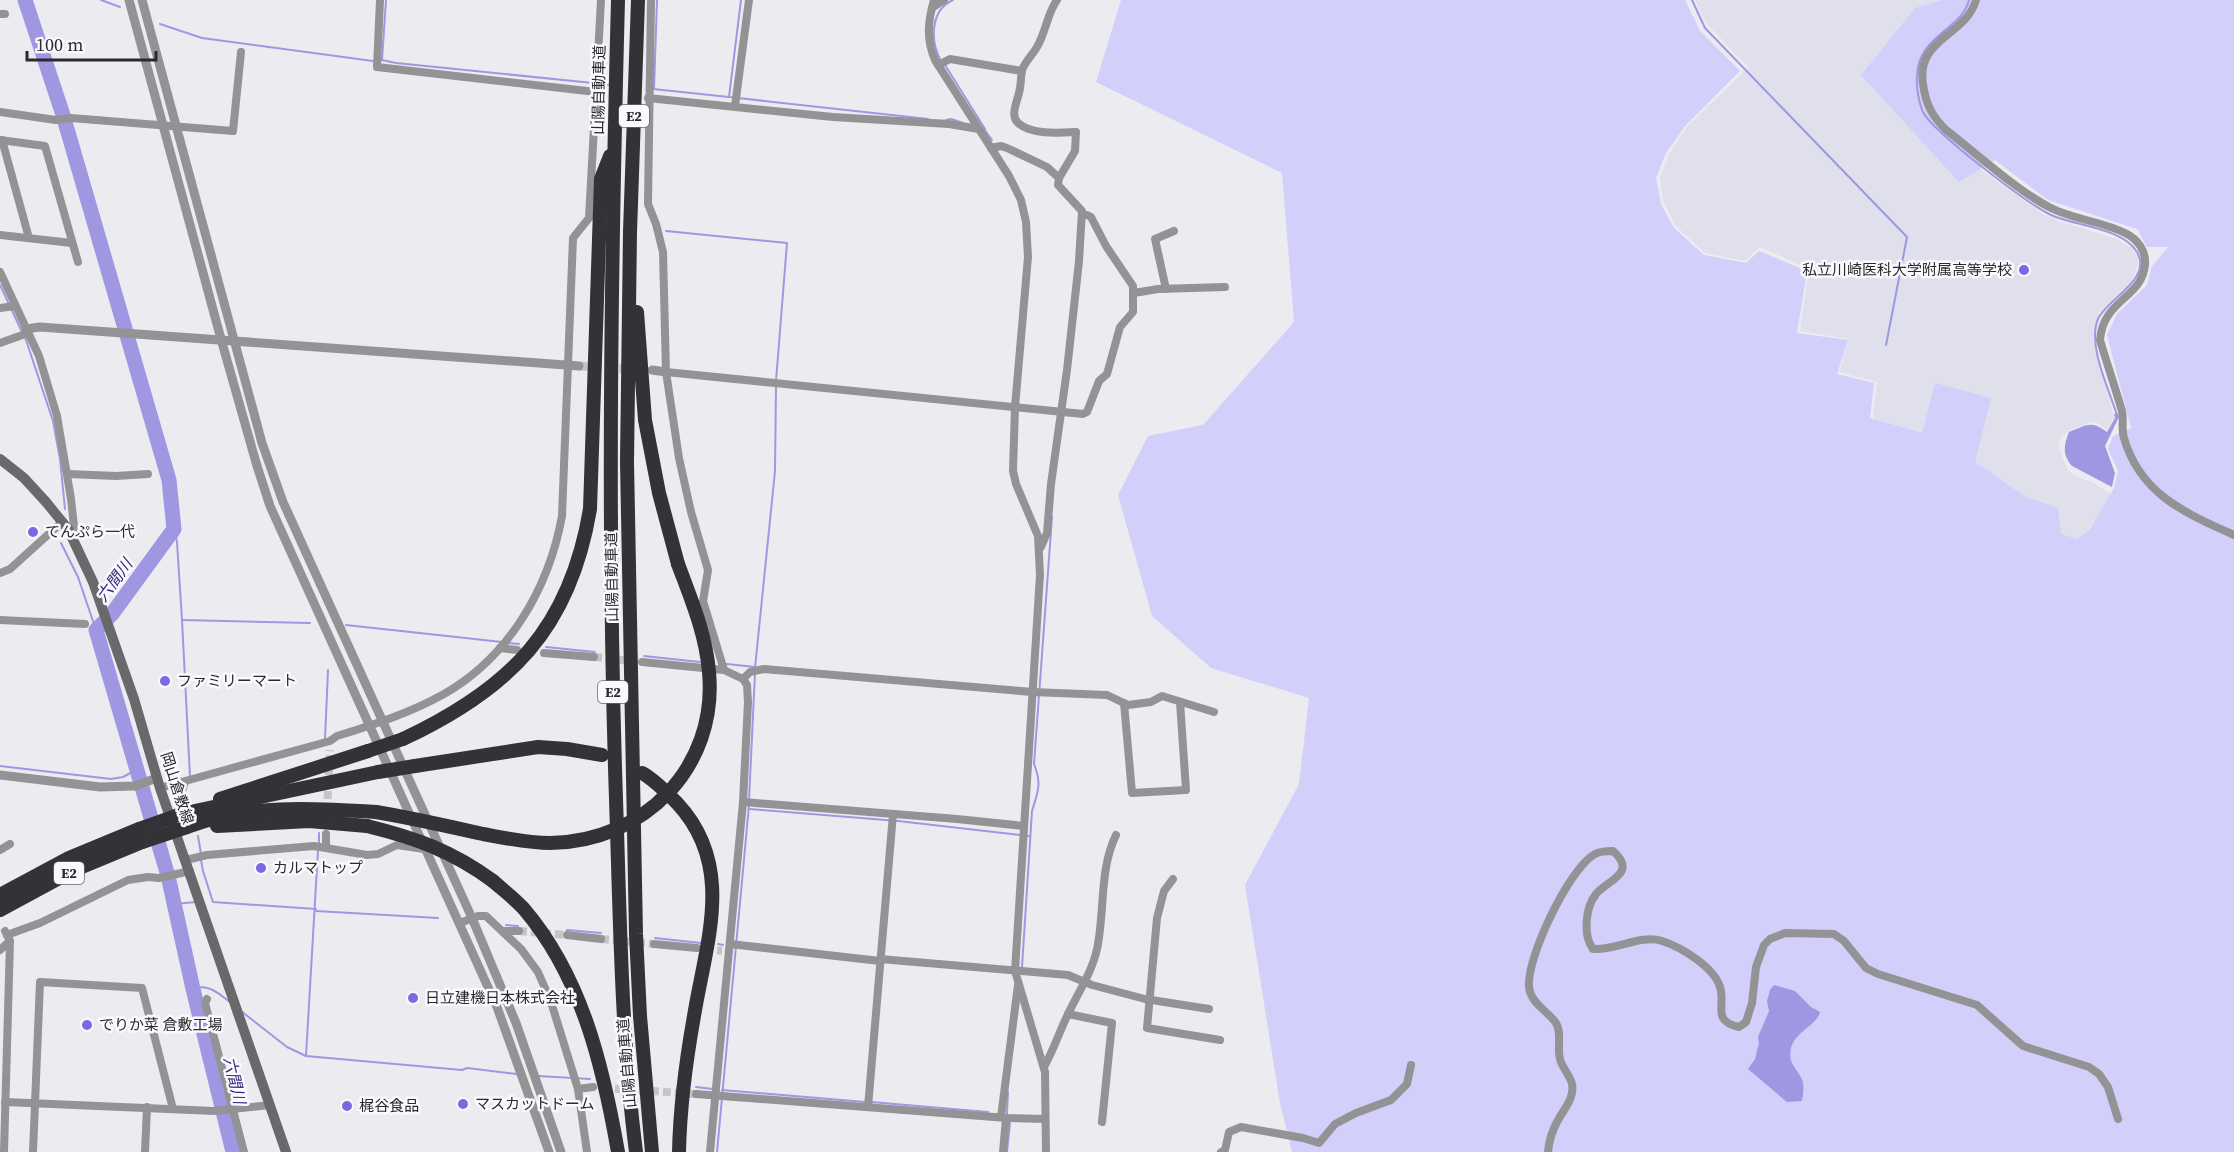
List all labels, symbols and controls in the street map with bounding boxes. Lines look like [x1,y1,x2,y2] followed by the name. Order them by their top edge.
[27,24,156,62] scale bar
[36,32,83,57] text: 100 m
[587,45,610,135] street label: 山陽自動車道
[619,105,649,127] road number: E2
[1802,259,2012,280] place label: 私立川崎医科大学附属高等学校
[2017,263,2031,277] marker: 私立川崎医科大学附属高等学校
[45,521,135,542] place label: てんぷら一代
[26,525,40,539] marker: てんぷら一代
[600,532,623,622] street label: 山陽自動車道
[91,553,138,606] water label: 六間川
[177,670,297,691] place label: ファミリーマート
[158,674,172,688] marker: ファミリーマート
[598,681,628,703] road number: E2
[156,749,199,827] street label: 岡山倉敷線
[273,857,363,878] place label: カルマトップ
[254,861,268,875] marker: カルマトップ
[54,862,84,884] road number: E2
[425,987,575,1008] place label: 日立建機日本株式会社
[406,991,420,1005] marker: 日立建機日本株式会社
[99,1014,223,1035] place label: でりか菜 倉敷工場
[612,1017,641,1109] street label: 山陽自動車道
[80,1018,94,1032] marker: でりか菜 倉敷工場
[219,1054,252,1108] water label: 六間川
[475,1093,595,1114] place label: マスカットドーム
[359,1095,419,1116] place label: 梶谷食品
[456,1097,470,1111] marker: マスカットドーム
[340,1099,354,1113] marker: 梶谷食品

